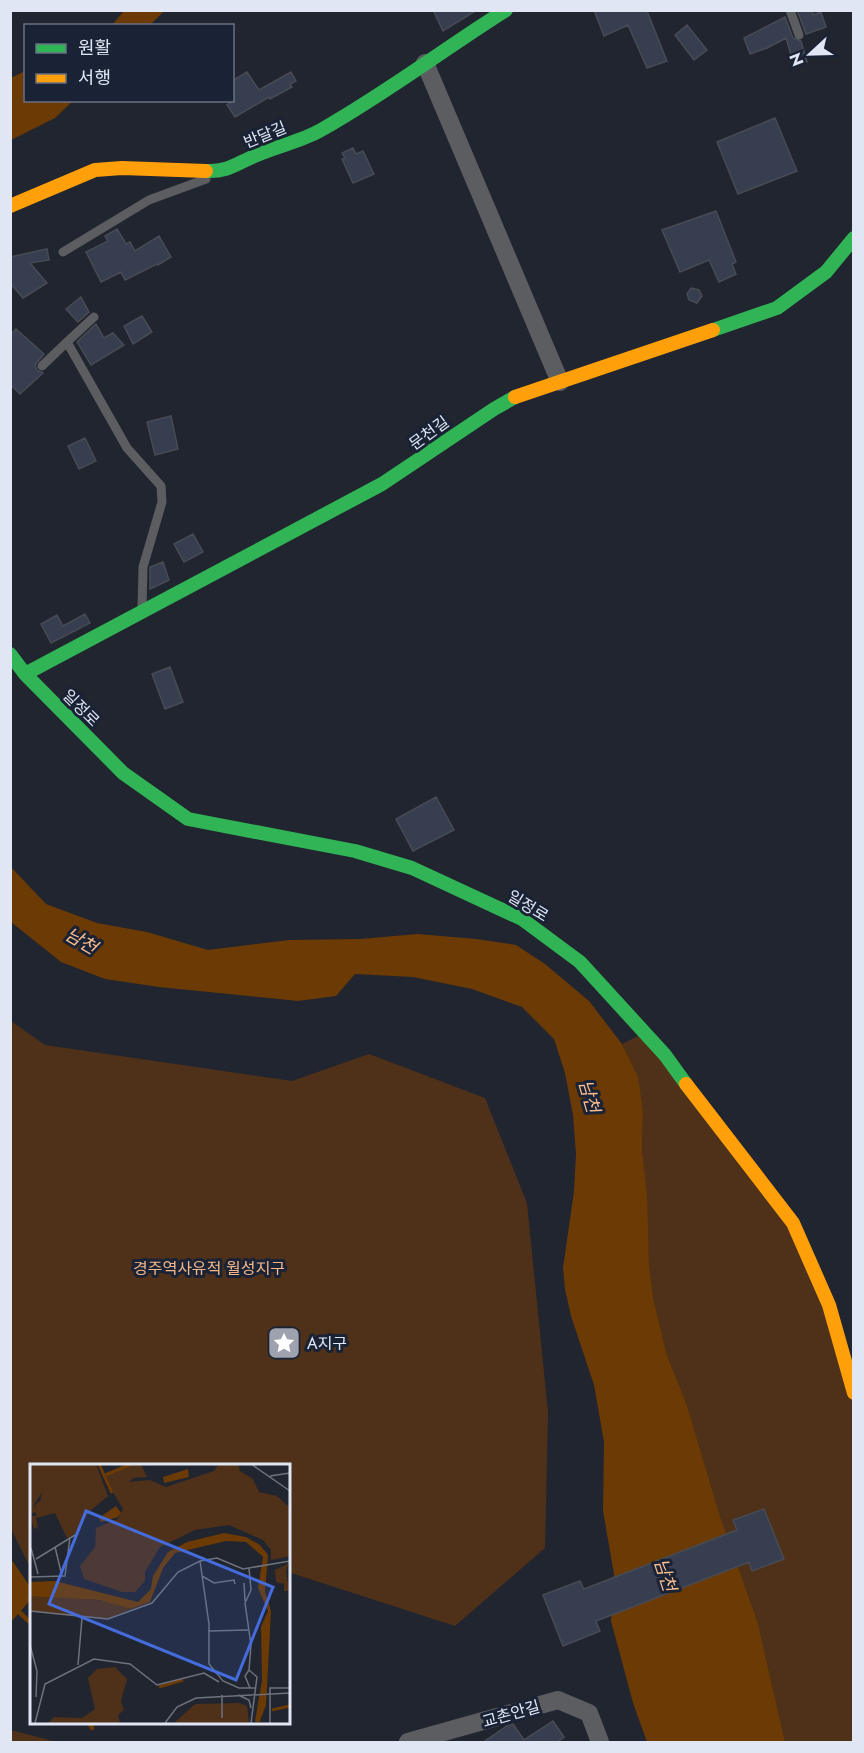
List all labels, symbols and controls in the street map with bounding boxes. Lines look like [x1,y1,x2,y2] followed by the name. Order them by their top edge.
[24,24,234,102] legend
[780,24,840,84] north arrow
[78,35,111,61] text: 원활
[784,49,810,70] text: N
[78,65,111,91] text: 서행
[240,116,290,154] street label: 반달길
[404,411,454,455] street label: 문천길
[57,684,105,732] street label: 일정로
[503,885,553,927] street label: 일정로
[60,921,104,962] water label: 남천
[572,1076,607,1118] water label: 남천
[133,1257,285,1280] park label: 경주역사유적 월성지구
[266,1325,302,1361] place icon: A지구
[307,1332,347,1355] place label: A지구
[30,1464,290,1723] inset map
[648,1555,683,1597] water label: 남천
[480,1695,542,1733] street label: 교촌안길

